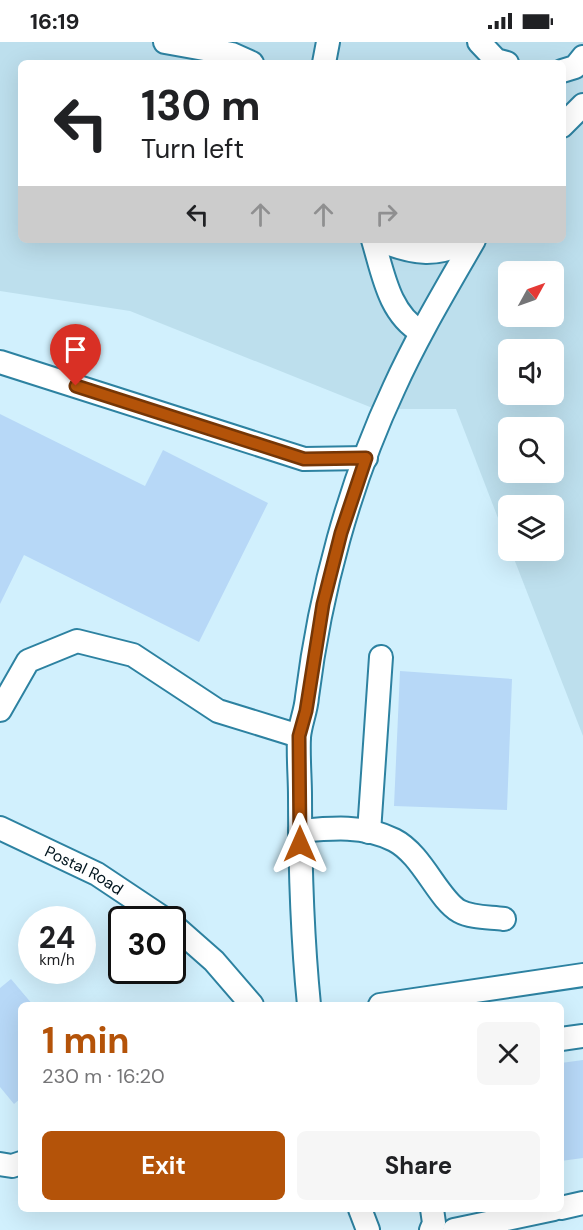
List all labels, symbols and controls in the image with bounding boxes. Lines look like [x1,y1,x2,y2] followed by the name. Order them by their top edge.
[30,7,80,36] text: 16:19
[141,78,261,133] text: 130 m
[42,84,120,162] icon: left
[141,131,244,166] text: Turn left
[181,198,214,231] icon: left
[244,198,277,231] icon: ahead
[307,198,340,231] icon: ahead
[370,198,403,231] icon: right
[498,261,564,327] north arrow
[498,261,564,561] map controls
[50,324,101,386] pin
[59,333,92,366] icon: arrive
[498,339,564,405] button: sound
[498,417,564,483] button: search
[498,495,564,561] button: layers
[268,812,332,876] position arrow
[42,840,128,899] street label: Postal Road
[108,906,186,984] speed limit sign: 30
[39,918,75,957] text: 24
[39,950,75,970] text: km/h
[42,1017,130,1064] text: 1 min
[477,1022,540,1085] button: close
[42,1063,165,1089] text: 230 m · 16:20
[42,1131,285,1200] button: Exit
[297,1131,540,1200] button: Share

